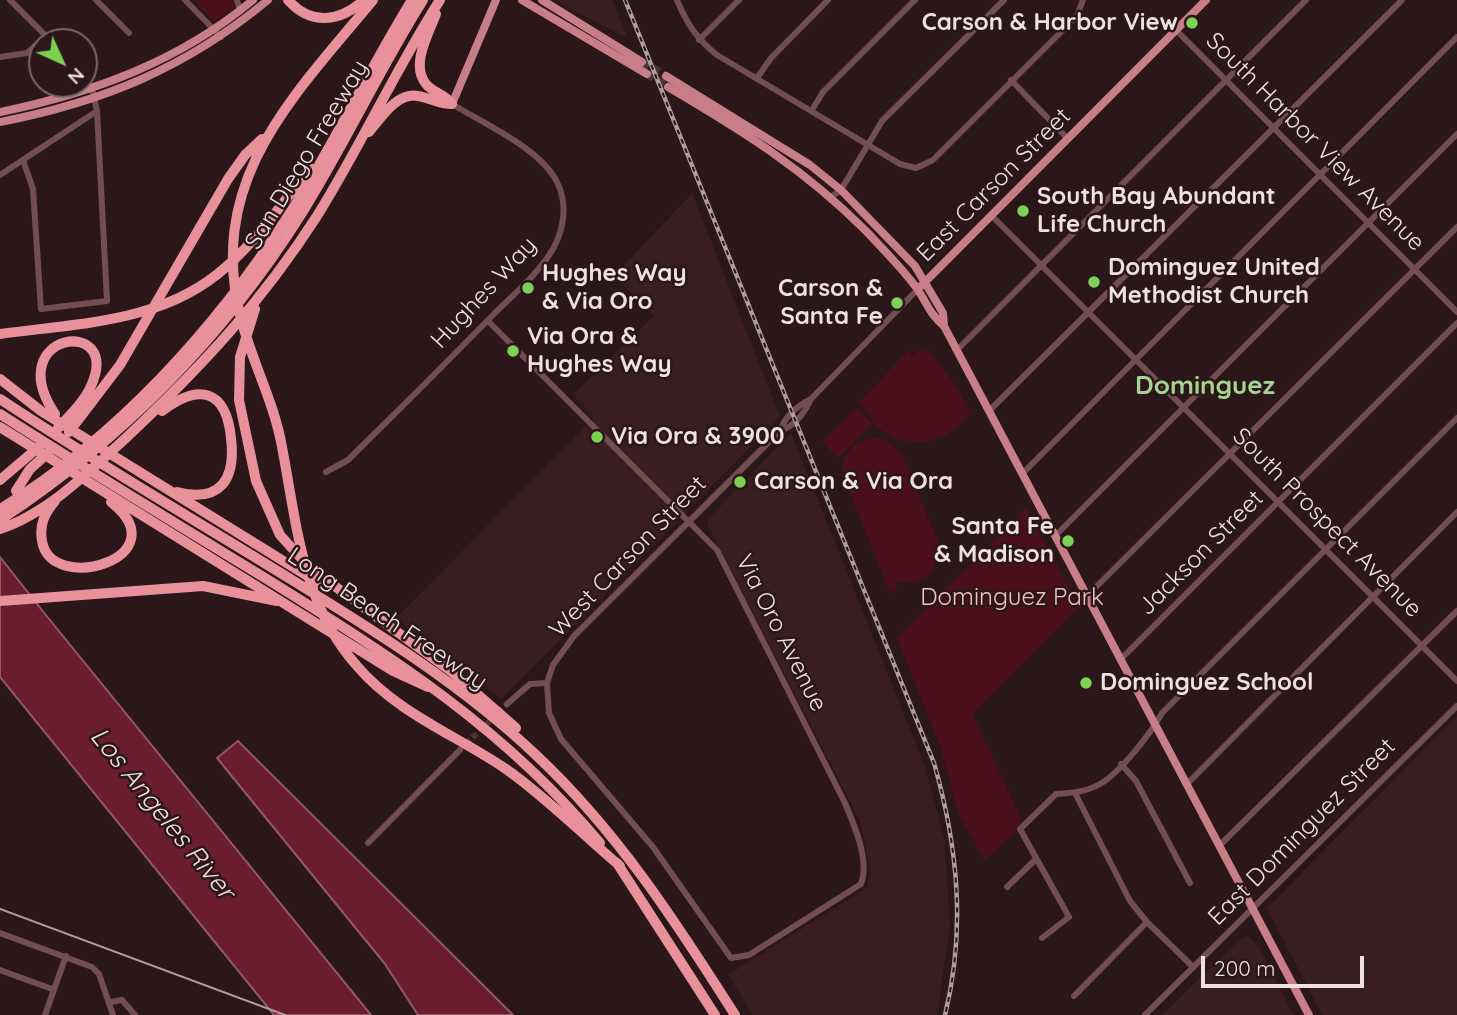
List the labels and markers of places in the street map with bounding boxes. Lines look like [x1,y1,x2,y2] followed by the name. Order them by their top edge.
[922,9,1178,37] place label: Carson & Harbor View
[1184,15,1200,31] marker: Carson & Harbor View
[1037,183,1276,239] place label: South Bay Abundant Life Church
[1015,203,1031,219] marker: South Bay Abundant Life Church
[1108,254,1320,310] place label: Dominguez United Methodist Church
[542,260,687,316] place label: Hughes Way & Via Oro
[1086,274,1102,290] marker: Dominguez United Methodist Church
[778,275,883,331] place label: Carson & Santa Fe
[520,280,536,296] marker: Hughes Way & Via Oro
[889,295,905,311] marker: Carson & Santa Fe
[527,323,672,379] place label: Via Ora & Hughes Way
[505,343,521,359] marker: Via Ora & Hughes Way
[611,423,785,451] place label: Via Ora & 3900
[589,429,605,445] marker: Via Ora & 3900
[754,468,953,496] place label: Carson & Via Ora
[732,474,748,490] marker: Carson & Via Ora
[934,513,1054,569] place label: Santa Fe & Madison
[1060,533,1076,549] marker: Santa Fe & Madison
[1100,669,1313,697] place label: Dominguez School
[1078,675,1094,691] marker: Dominguez School

